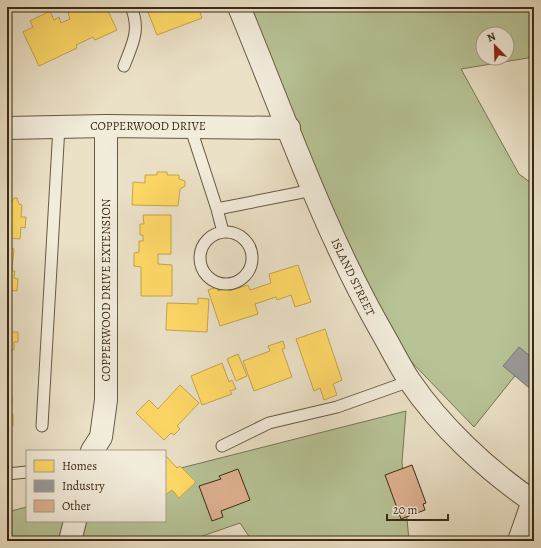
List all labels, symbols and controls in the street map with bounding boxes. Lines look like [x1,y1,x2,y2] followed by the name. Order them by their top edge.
[475,26,515,66] north arrow
[485,29,498,46] text: N
[90,118,206,134] street label: COPPERWOOD DRIVE
[98,198,114,381] street label: COPPERWOOD DRIVE EXTENSION
[327,236,379,319] street label: ISLAND STREET
[26,450,166,522] legend
[62,458,97,474] text: Homes
[62,478,105,494] text: Industry
[387,496,448,522] scale bar
[62,498,91,514] text: Other
[393,502,417,518] text: 20 m

